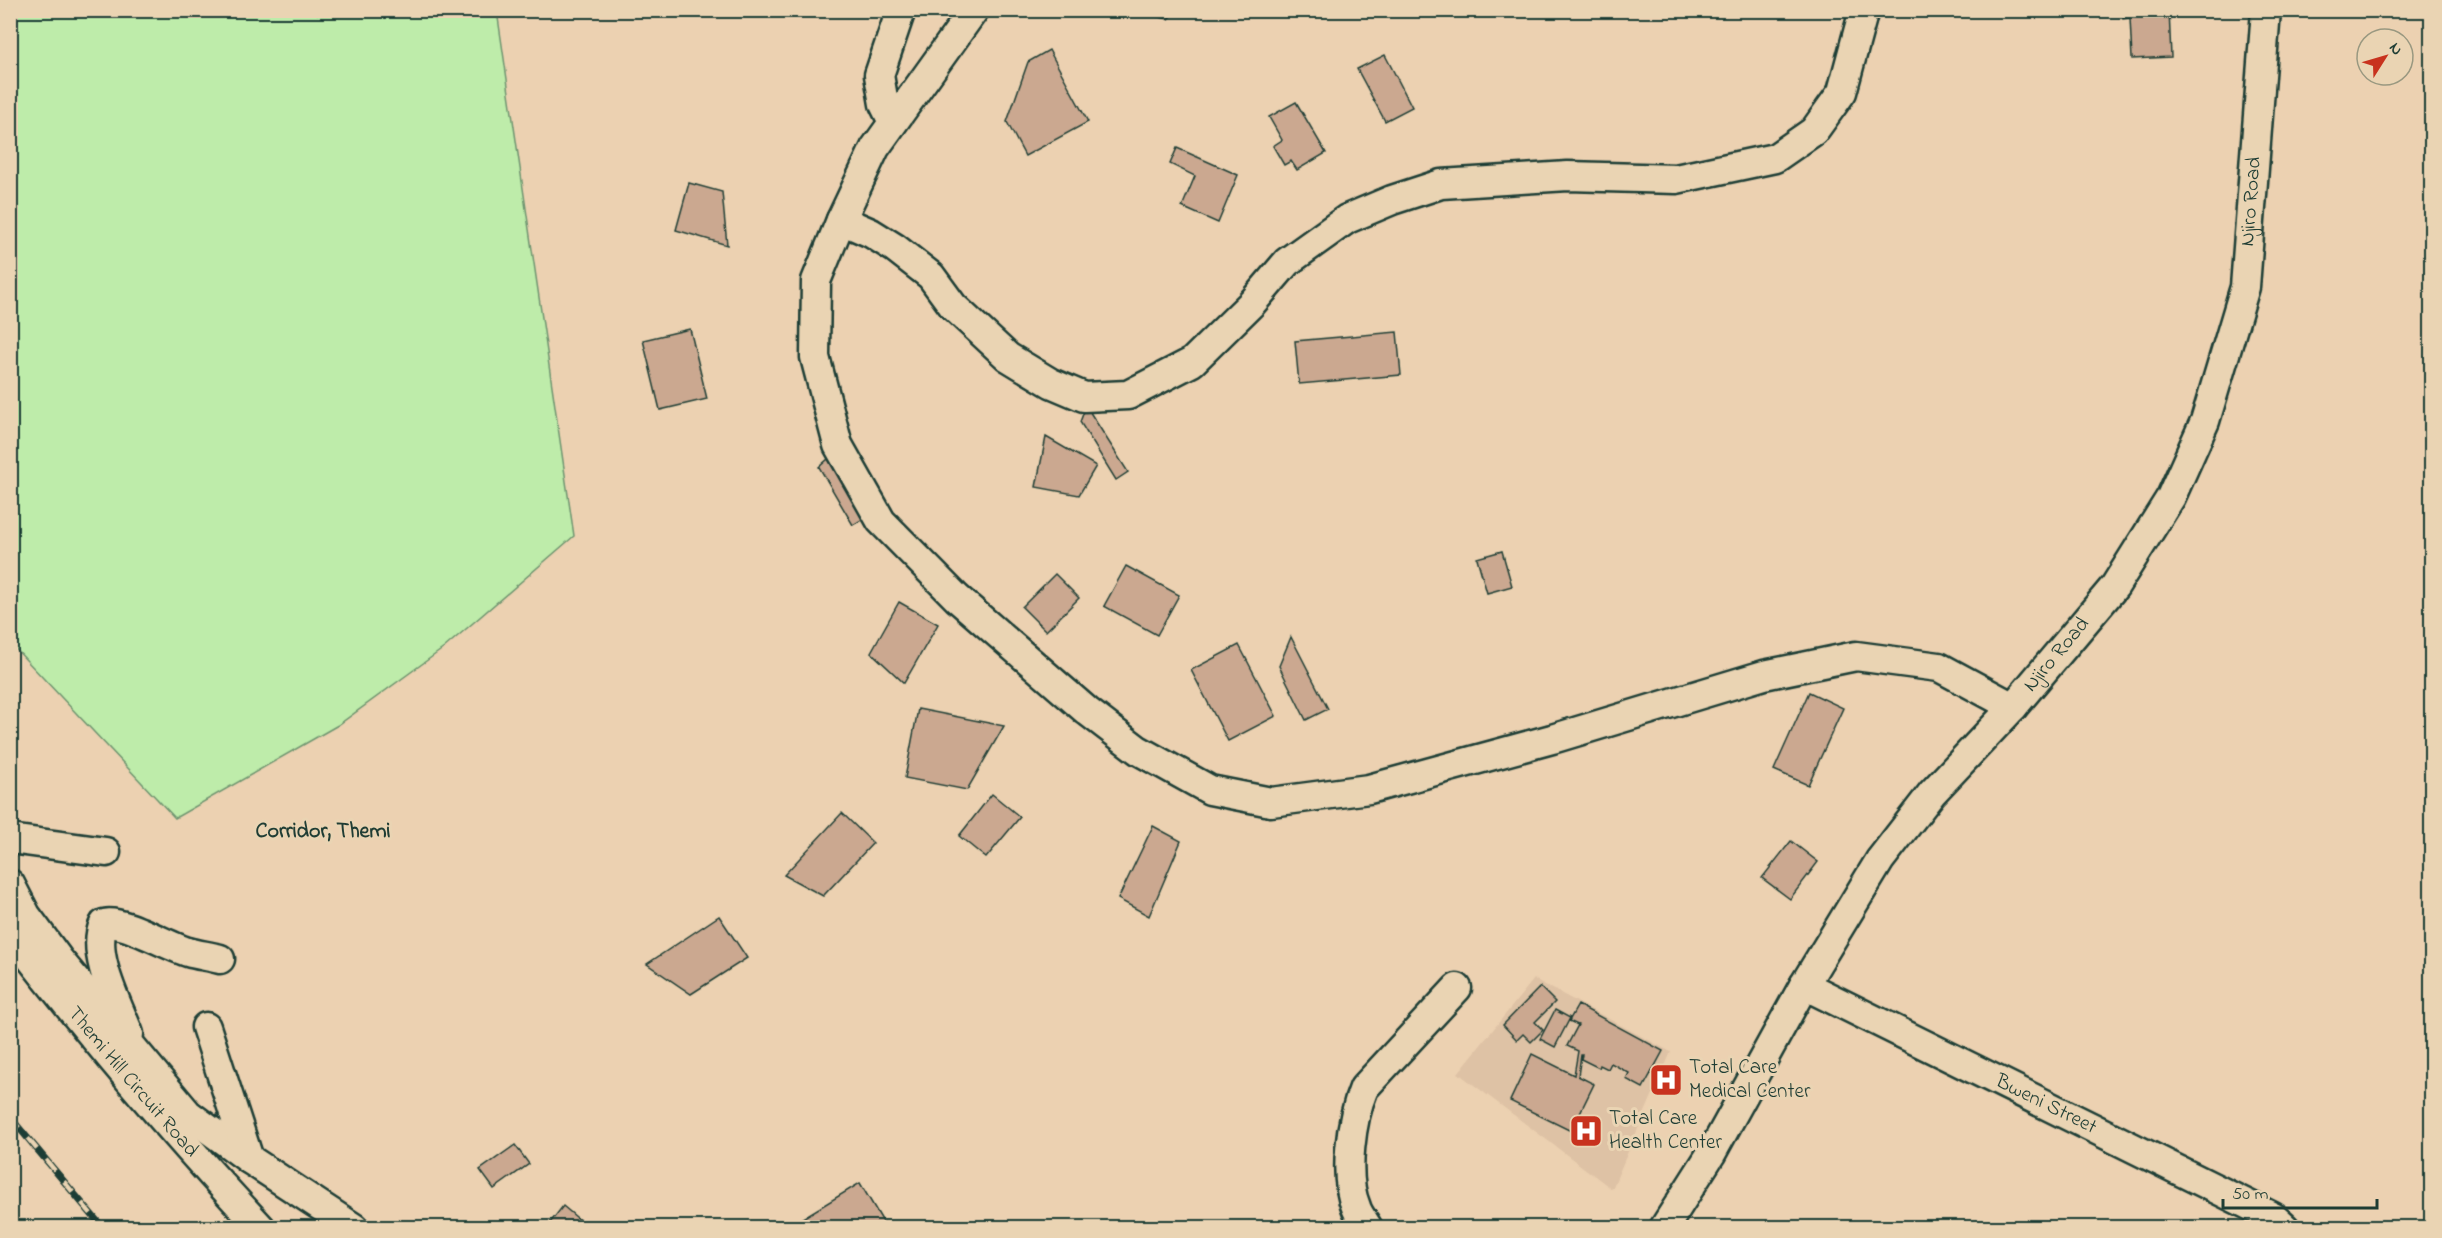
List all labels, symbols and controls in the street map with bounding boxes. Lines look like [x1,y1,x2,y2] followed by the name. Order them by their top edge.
[2355,27,2415,87] north arrow
[2383,38,2408,61] text: N
[2233,156,2270,247] street label: Njiro Road
[2017,611,2097,699] street label: Njiro Road
[256,816,391,848] district label: Corridor, Themi
[60,1000,206,1165] street label: Themi Hill Circuit Road
[1689,1053,1811,1107] place label: Total Care Medical Center
[1648,1062,1684,1098] hospital icon: Total Care Medical Center
[1989,1067,2102,1142] street label: Bweni Street
[1609,1104,1723,1158] place label: Total Care Health Center
[1568,1113,1604,1149] hospital icon: Total Care Health Center
[2223,1172,2378,1210] scale bar
[2232,1182,2269,1208] text: 50 m

